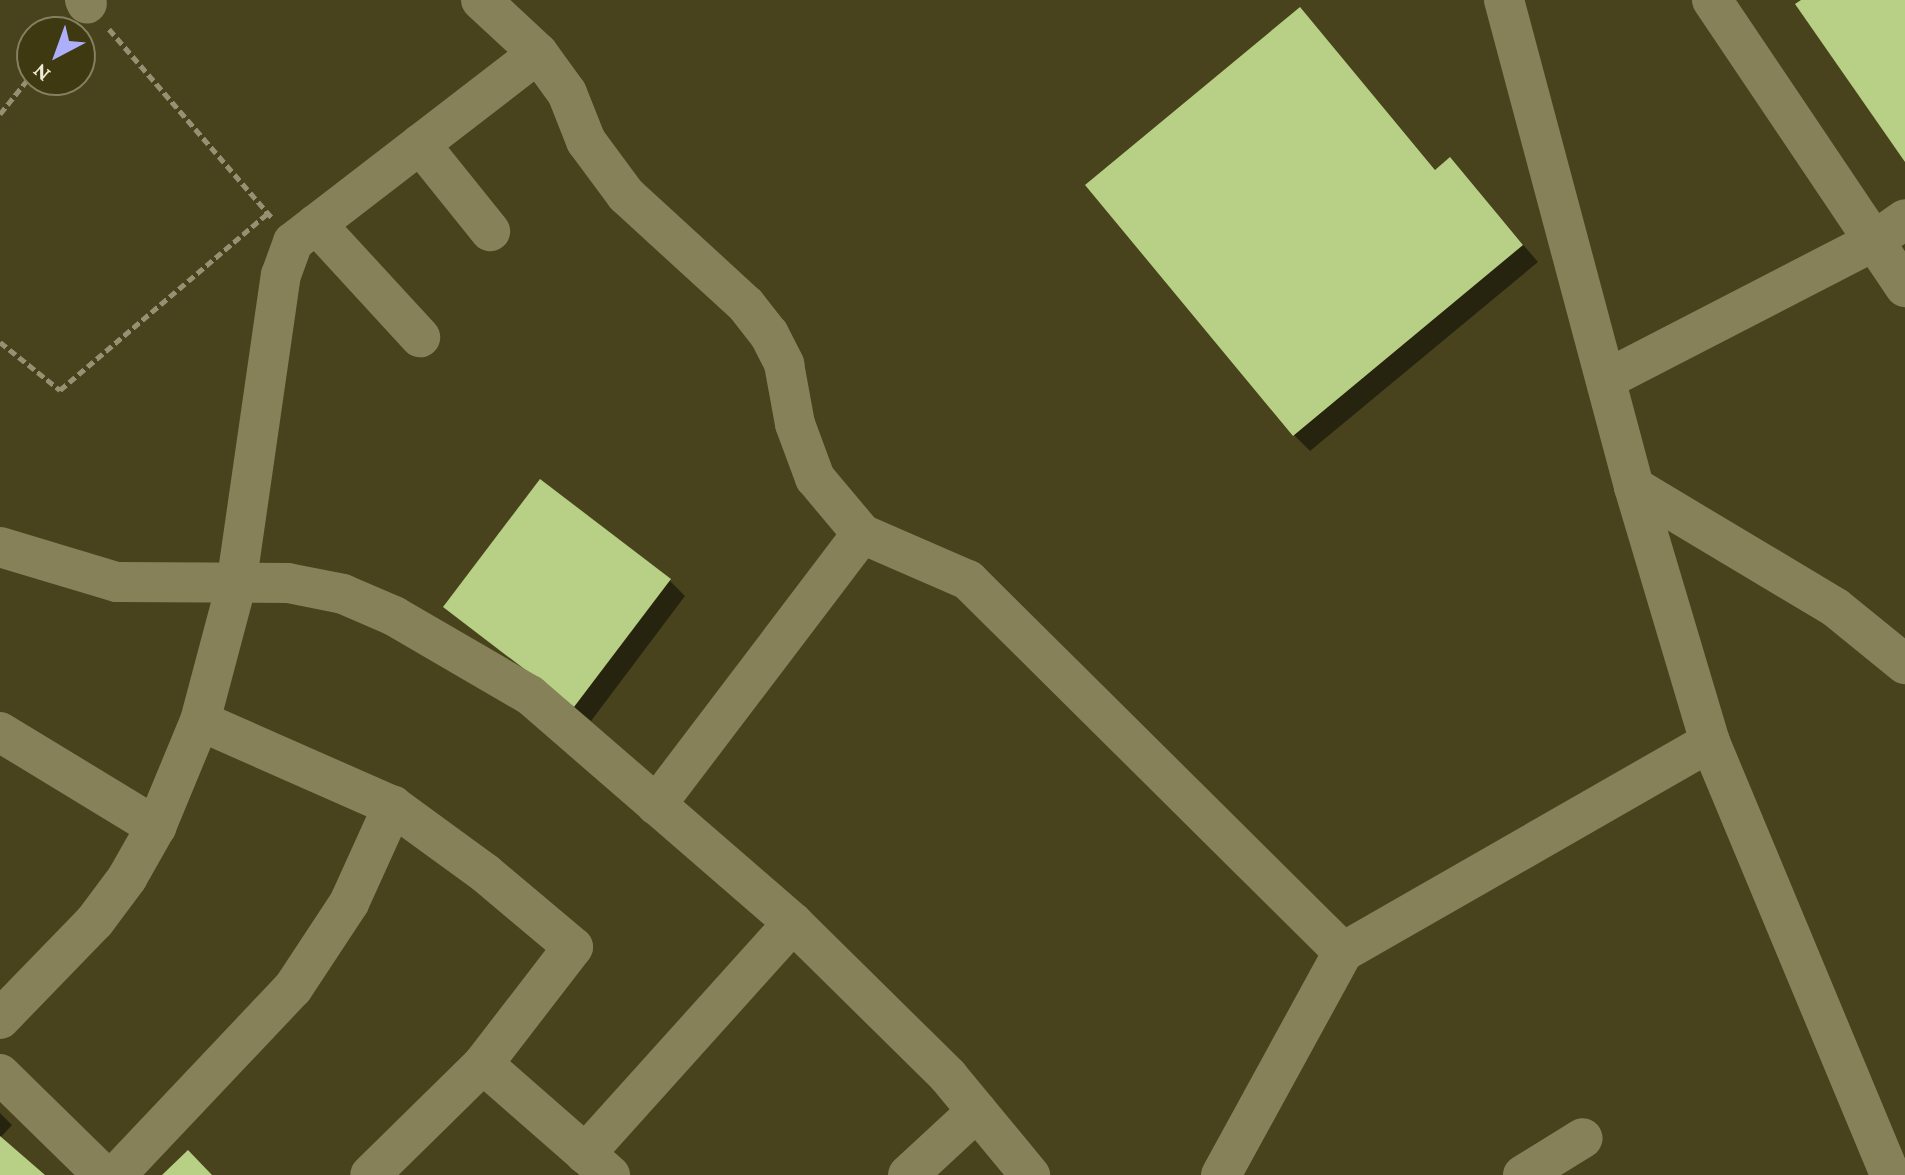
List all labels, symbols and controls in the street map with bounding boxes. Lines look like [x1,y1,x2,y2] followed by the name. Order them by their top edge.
[16,16,96,96] north arrow
[27,59,55,87] text: N

